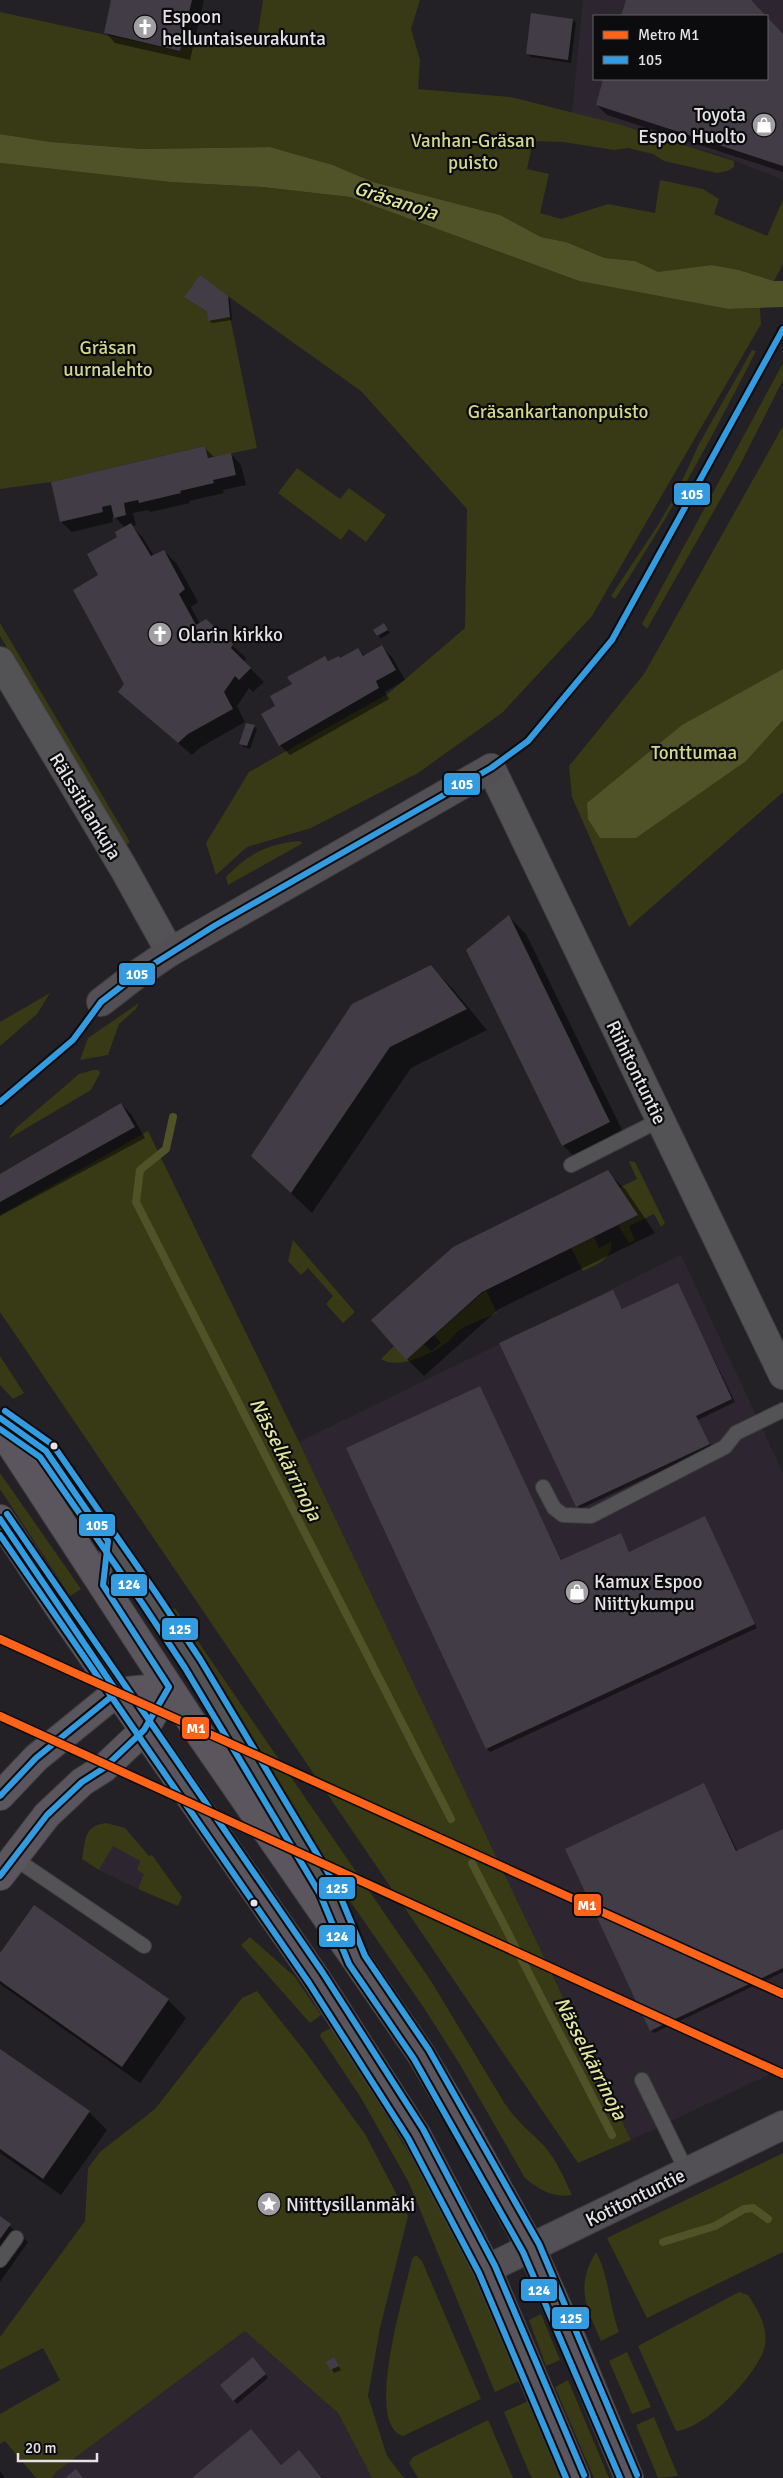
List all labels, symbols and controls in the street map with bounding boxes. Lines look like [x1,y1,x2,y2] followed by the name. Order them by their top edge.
[162,5,326,51] place label: Espoon helluntaiseurakunta
[132,14,158,40] church icon: Espoon helluntaiseurakunta
[593,15,768,80] legend
[638,26,699,44] text: Metro M1
[638,51,662,69] text: 105
[638,103,746,149] place label: Toyota Espoo Huolto
[751,112,777,138] shop icon: Toyota Espoo Huolto
[411,129,535,175] park label: Vanhan-Gräsan puisto
[351,175,441,226] water label: Gräsanoja
[63,336,153,382] park label: Gräsan uurnalehto
[468,400,648,424] park label: Gräsankartanonpuisto
[673,482,711,506] line badge: 105
[681,486,703,503] text: 105
[147,621,173,647] church icon: Olarin kirkko
[178,623,283,647] place label: Olarin kirkko
[651,741,737,765] park label: Tonttumaa
[44,749,126,864] street label: Rälssitilankuja
[443,772,481,796] line badge: 105
[451,776,473,793] text: 105
[118,962,156,986] line badge: 105
[126,966,148,983] text: 105
[601,1017,672,1128] street label: Riihitontuntie
[244,1394,328,1526] water label: Nässelkärrinoja
[49,1441,59,1451] unlabelled marker
[78,1513,116,1537] line badge: 105
[86,1517,108,1534] text: 105
[594,1570,702,1616] place label: Kamux Espoo Niittykumpu
[110,1573,148,1597] line badge: 124
[118,1576,141,1593] text: 124
[564,1579,590,1605] shop icon: Kamux Espoo Niittykumpu
[161,1617,199,1641] line badge: 125
[169,1621,191,1638] text: 125
[181,1716,210,1740] line badge: M1
[186,1720,206,1737] text: M1
[318,1876,356,1900] line badge: 125
[326,1880,348,1897] text: 125
[573,1893,602,1917] line badge: M1
[577,1897,597,1914] text: M1
[249,1898,259,1908] unlabelled marker
[318,1924,356,1948] line badge: 124
[326,1928,349,1945] text: 124
[549,1993,633,2125] water label: Nässelkärrinoja
[582,2163,689,2232] street label: Kotitontuntie
[256,2191,282,2217] place icon: Niittysillanmäki
[286,2193,415,2217] place label: Niittysillanmäki
[520,2278,558,2302] line badge: 124
[528,2282,551,2299] text: 124
[551,2306,590,2330] line badge: 125
[560,2310,582,2327] text: 125
[18,2430,96,2462] scale bar
[25,2439,56,2457] text: 20 m

